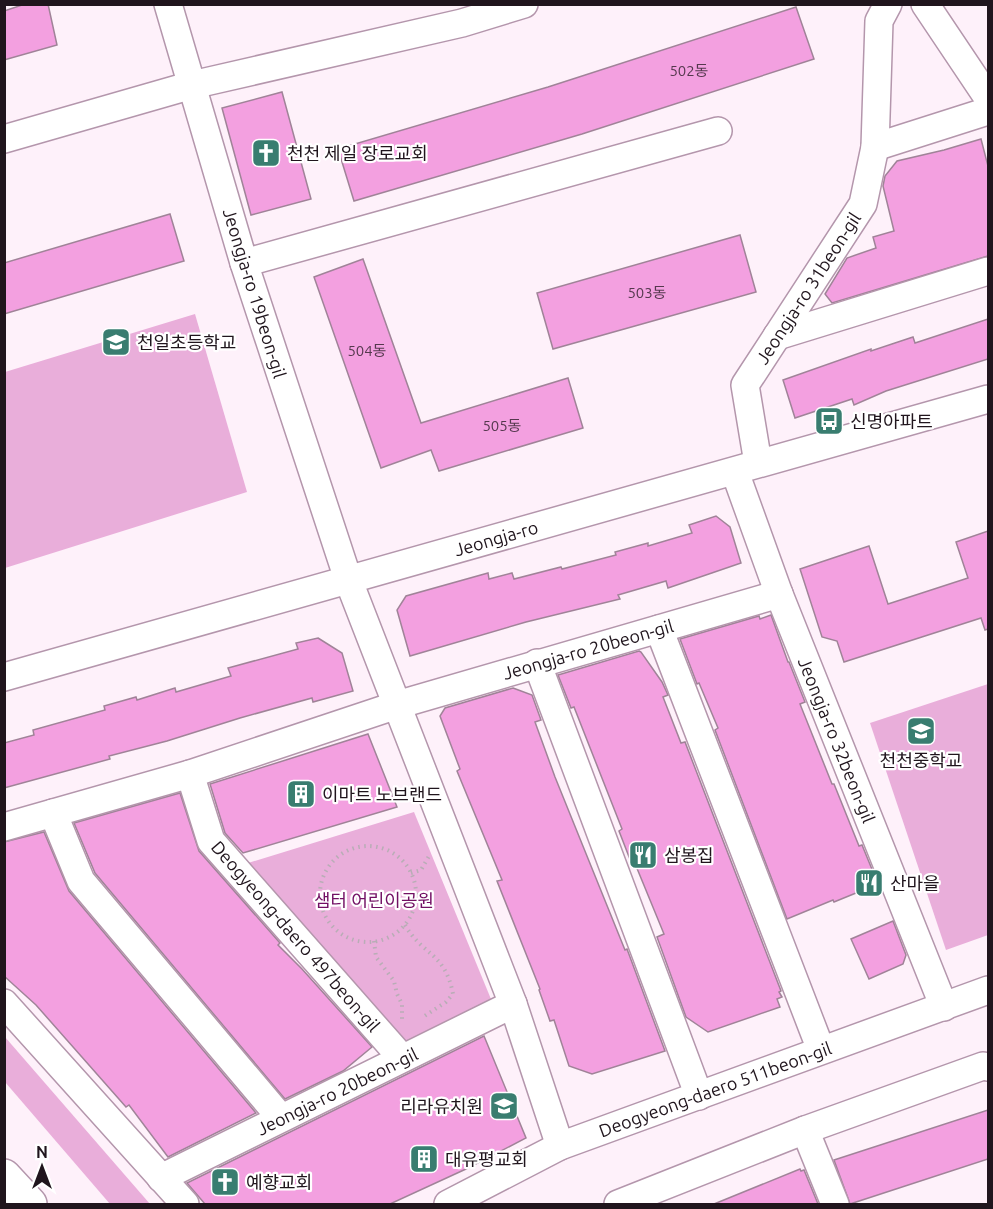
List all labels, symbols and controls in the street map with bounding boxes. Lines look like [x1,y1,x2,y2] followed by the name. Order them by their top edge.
[669,62,709,79] house number: 502동
[250,137,282,169] church icon: 천천 제일 장로교회
[287,143,428,163] place label: 천천 제일 장로교회
[220,206,290,381] street label: Jeongja-ro 19beon-gil
[752,208,865,367] street label: Jeongja-ro 31beon-gil
[627,284,667,301] house number: 503동
[100,326,132,358] school or university icon: 천일초등학교
[137,332,236,352] place label: 천일초등학교
[347,342,387,359] house number: 504동
[813,405,845,437] bus stop icon: 신명아파트
[850,411,933,431] place label: 신명아파트
[482,417,522,434] house number: 505동
[452,517,540,559] street label: Jeongja-ro
[500,615,676,683] street label: Jeongja-ro 20beon-gil
[795,654,879,826] street label: Jeongja-ro 32beon-gil
[905,715,937,747] school or university icon: 천천중학교
[880,750,962,770] place label: 천천중학교
[285,778,317,810] building icon: 이마트 노브랜드
[322,784,442,804] place label: 이마트 노브랜드
[208,837,384,1036] street label: Deogyeong-daero 497beon-gil
[627,839,659,871] restaurant icon: 삼봉집
[664,845,714,865] place label: 삼봉집
[853,867,885,899] restaurant icon: 산마을
[890,873,940,893] place label: 산마을
[314,890,434,910] park label: 샘터 어린이공원
[596,1037,834,1140] street label: Deogyeong-daero 511beon-gil
[253,1043,421,1139] street label: Jeongja-ro 20beon-gil
[488,1090,520,1122] school or university icon: 리라유치원
[400,1096,483,1116] place label: 리라유치원
[12,1137,72,1197] north arrow
[36,1143,48,1161] text: N
[408,1143,440,1175] building icon: 대유평교회
[445,1149,528,1169] place label: 대유평교회
[209,1166,241,1198] church icon: 예향교회
[246,1172,312,1192] place label: 예향교회

